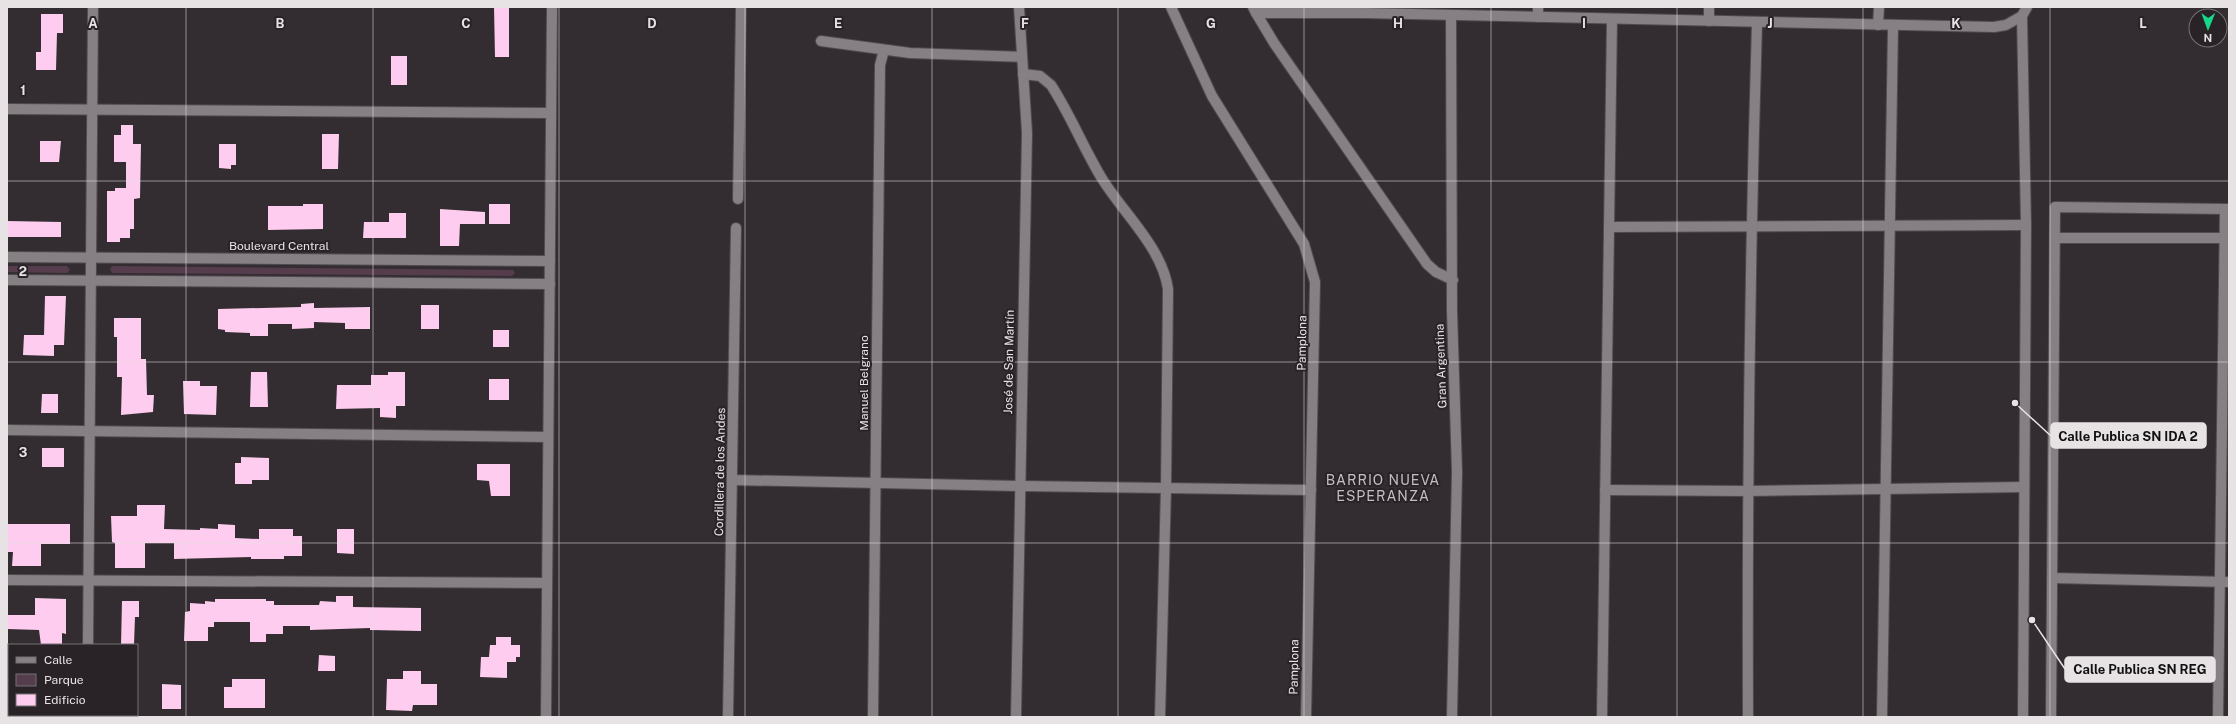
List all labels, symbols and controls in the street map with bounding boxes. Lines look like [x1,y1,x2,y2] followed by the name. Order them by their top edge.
[2188,8,2228,48] north arrow
[88,16,98,31] text: A
[276,16,285,31] text: B
[461,16,471,31] text: C
[647,16,657,31] text: D
[834,16,842,31] text: E
[1021,16,1029,31] text: F
[1206,16,1216,31] text: G
[1393,16,1403,31] text: H
[1582,16,1586,31] text: I
[1767,16,1773,31] text: J
[1951,16,1961,31] text: K
[2139,16,2147,31] text: L
[2203,32,2212,44] text: N
[20,83,26,98] text: 1
[229,239,329,253] street label: Boulevard Central
[19,264,27,279] text: 2
[1001,310,1017,414] street label: José de San Martín
[1295,315,1309,371] street label: Pamplona
[1433,323,1449,409] street label: Gran Argentina
[857,335,871,431] street label: Manuel Belgrano
[712,408,728,536] street label: Cordillera de los Andes
[2051,423,2206,448] callout: Calle Publica SN IDA 2
[2058,429,2198,444] text: Calle Publica SN IDA 2
[19,445,28,460] text: 3
[1326,472,1440,504] district label: BARRIO NUEVA ESPERANZA
[1287,639,1301,695] street label: Pamplona
[8,644,138,716] legend
[44,653,73,667] text: Calle
[2065,657,2215,682] callout: Calle Publica SN REG
[2073,662,2207,677] text: Calle Publica SN REG
[44,673,84,687] text: Parque
[44,693,86,707] text: Edificio

